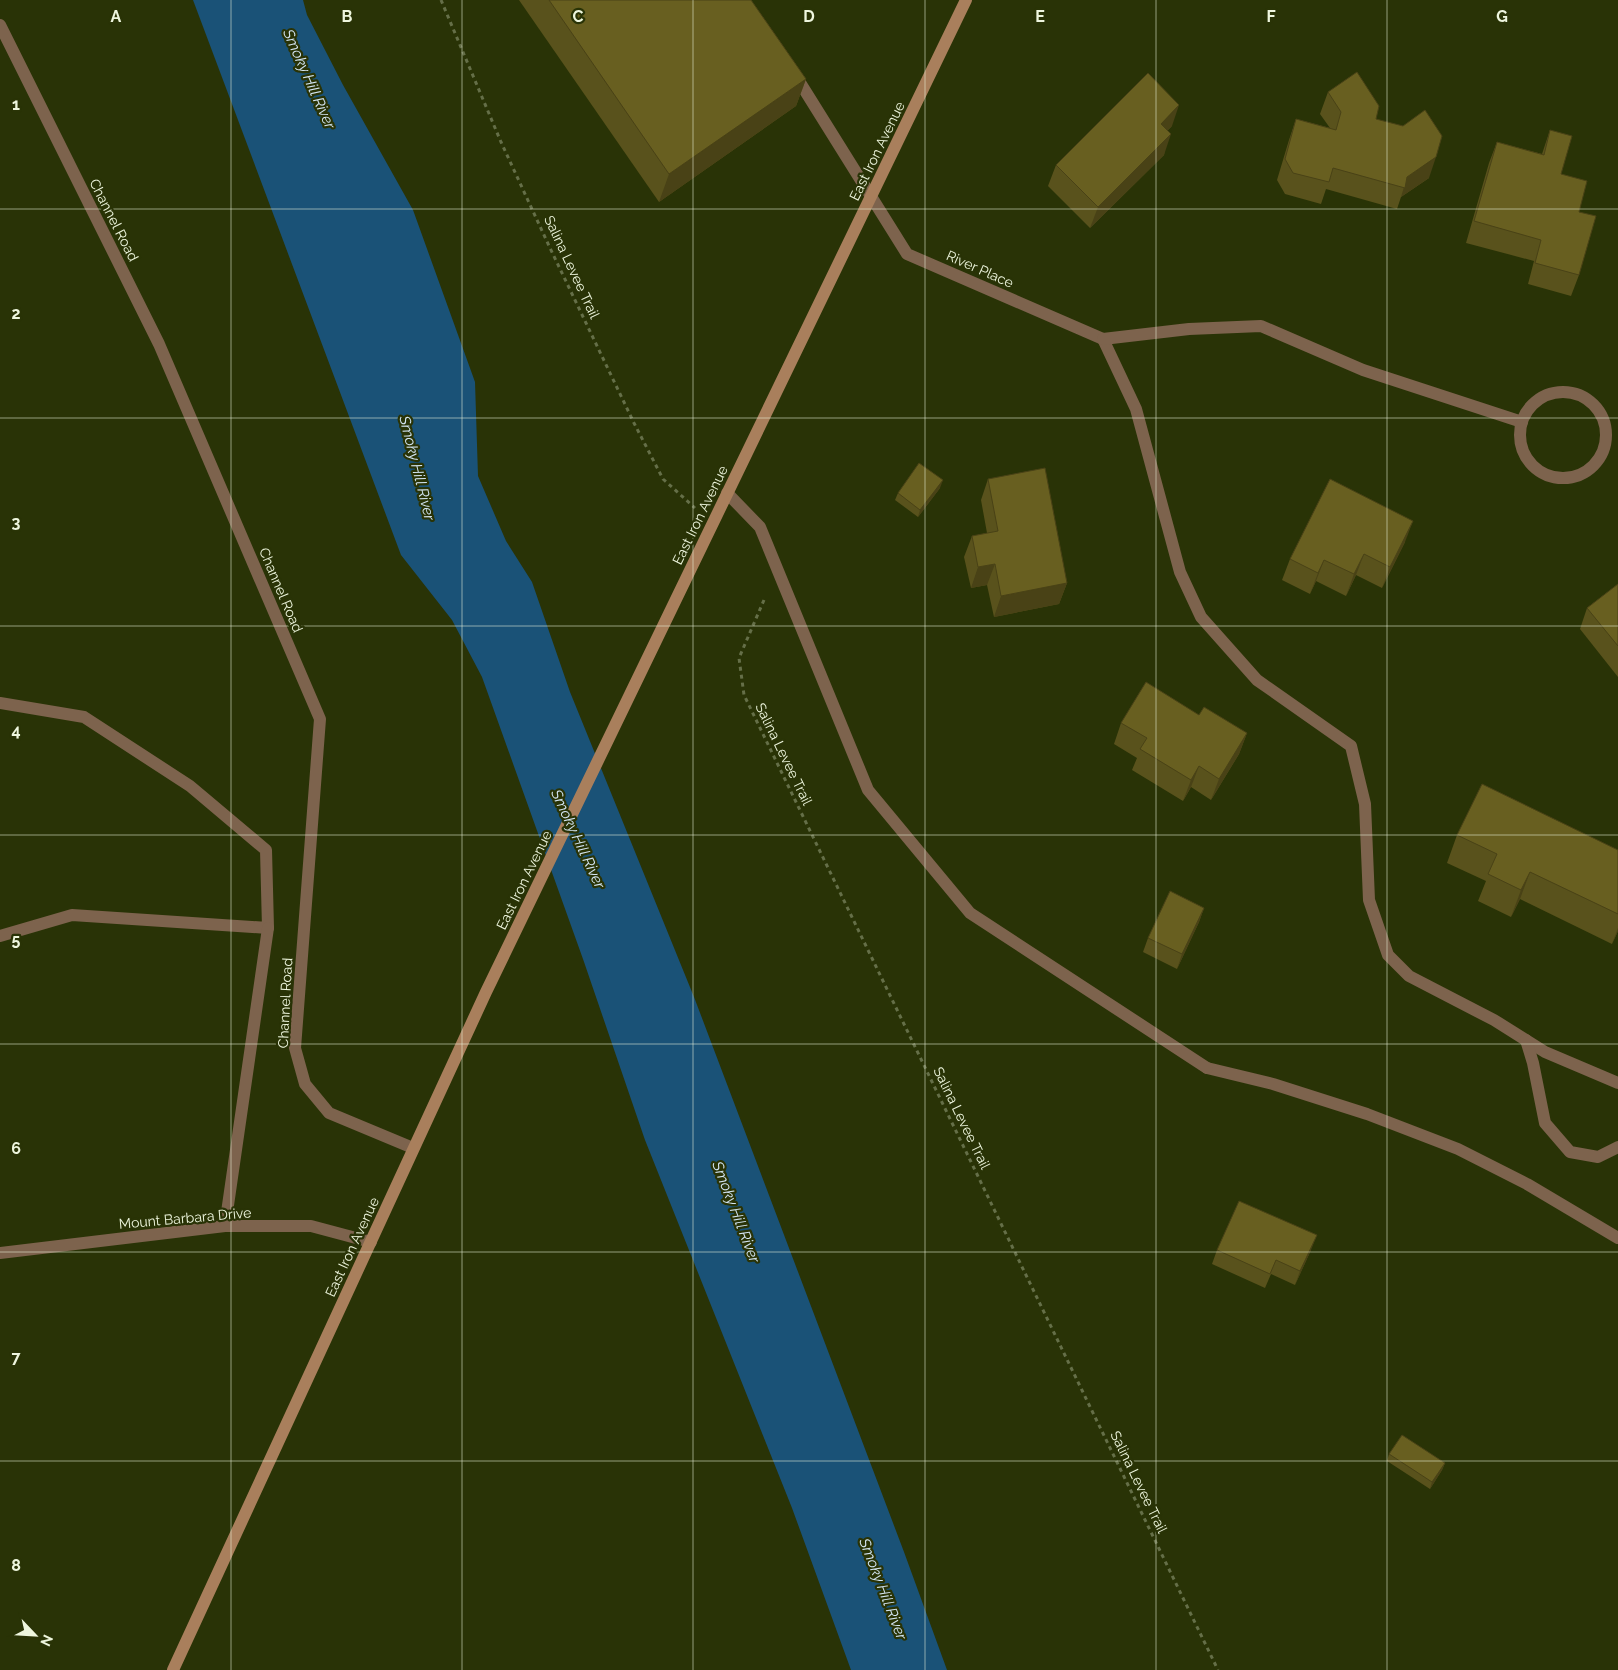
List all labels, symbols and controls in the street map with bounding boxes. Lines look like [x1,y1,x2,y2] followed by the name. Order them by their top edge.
[111,7,122,26] text: A
[342,7,353,26] text: B
[573,7,584,26] text: C
[803,7,815,26] text: D
[1035,7,1045,26] text: E
[1266,7,1276,26] text: F
[1496,7,1508,26] text: G
[279,25,339,132] water label: Smoky Hill River
[12,95,20,114] text: 1
[846,99,908,203] street label: East Iron Avenue
[86,176,142,264] street label: Channel Road
[541,213,603,321] street label: Salina Levee Trail
[944,247,1016,291] street label: River Place
[11,304,21,323] text: 2
[395,413,439,523] water label: Smoky Hill River
[669,463,731,567] street label: East Iron Avenue
[12,513,21,532] text: 3
[256,545,306,635] street label: Channel Road
[752,700,816,808] street label: Salina Levee Trail
[11,721,21,740] text: 4
[547,786,609,892] water label: Smoky Hill River
[493,828,555,932] street label: East Iron Avenue
[12,930,21,949] text: 5
[275,957,295,1049] street label: Channel Road
[930,1064,994,1172] street label: Salina Levee Trail
[11,1139,21,1158] text: 6
[708,1158,764,1266] water label: Smoky Hill River
[322,1195,382,1299] street label: East Iron Avenue
[118,1204,252,1232] street label: Mount Barbara Drive
[12,1348,21,1367] text: 7
[1107,1428,1171,1536] street label: Salina Levee Trail
[855,1535,911,1643] water label: Smoky Hill River
[11,1556,21,1575] text: 8
[10,1610,60,1660] north arrow
[37,1632,56,1649] text: N

